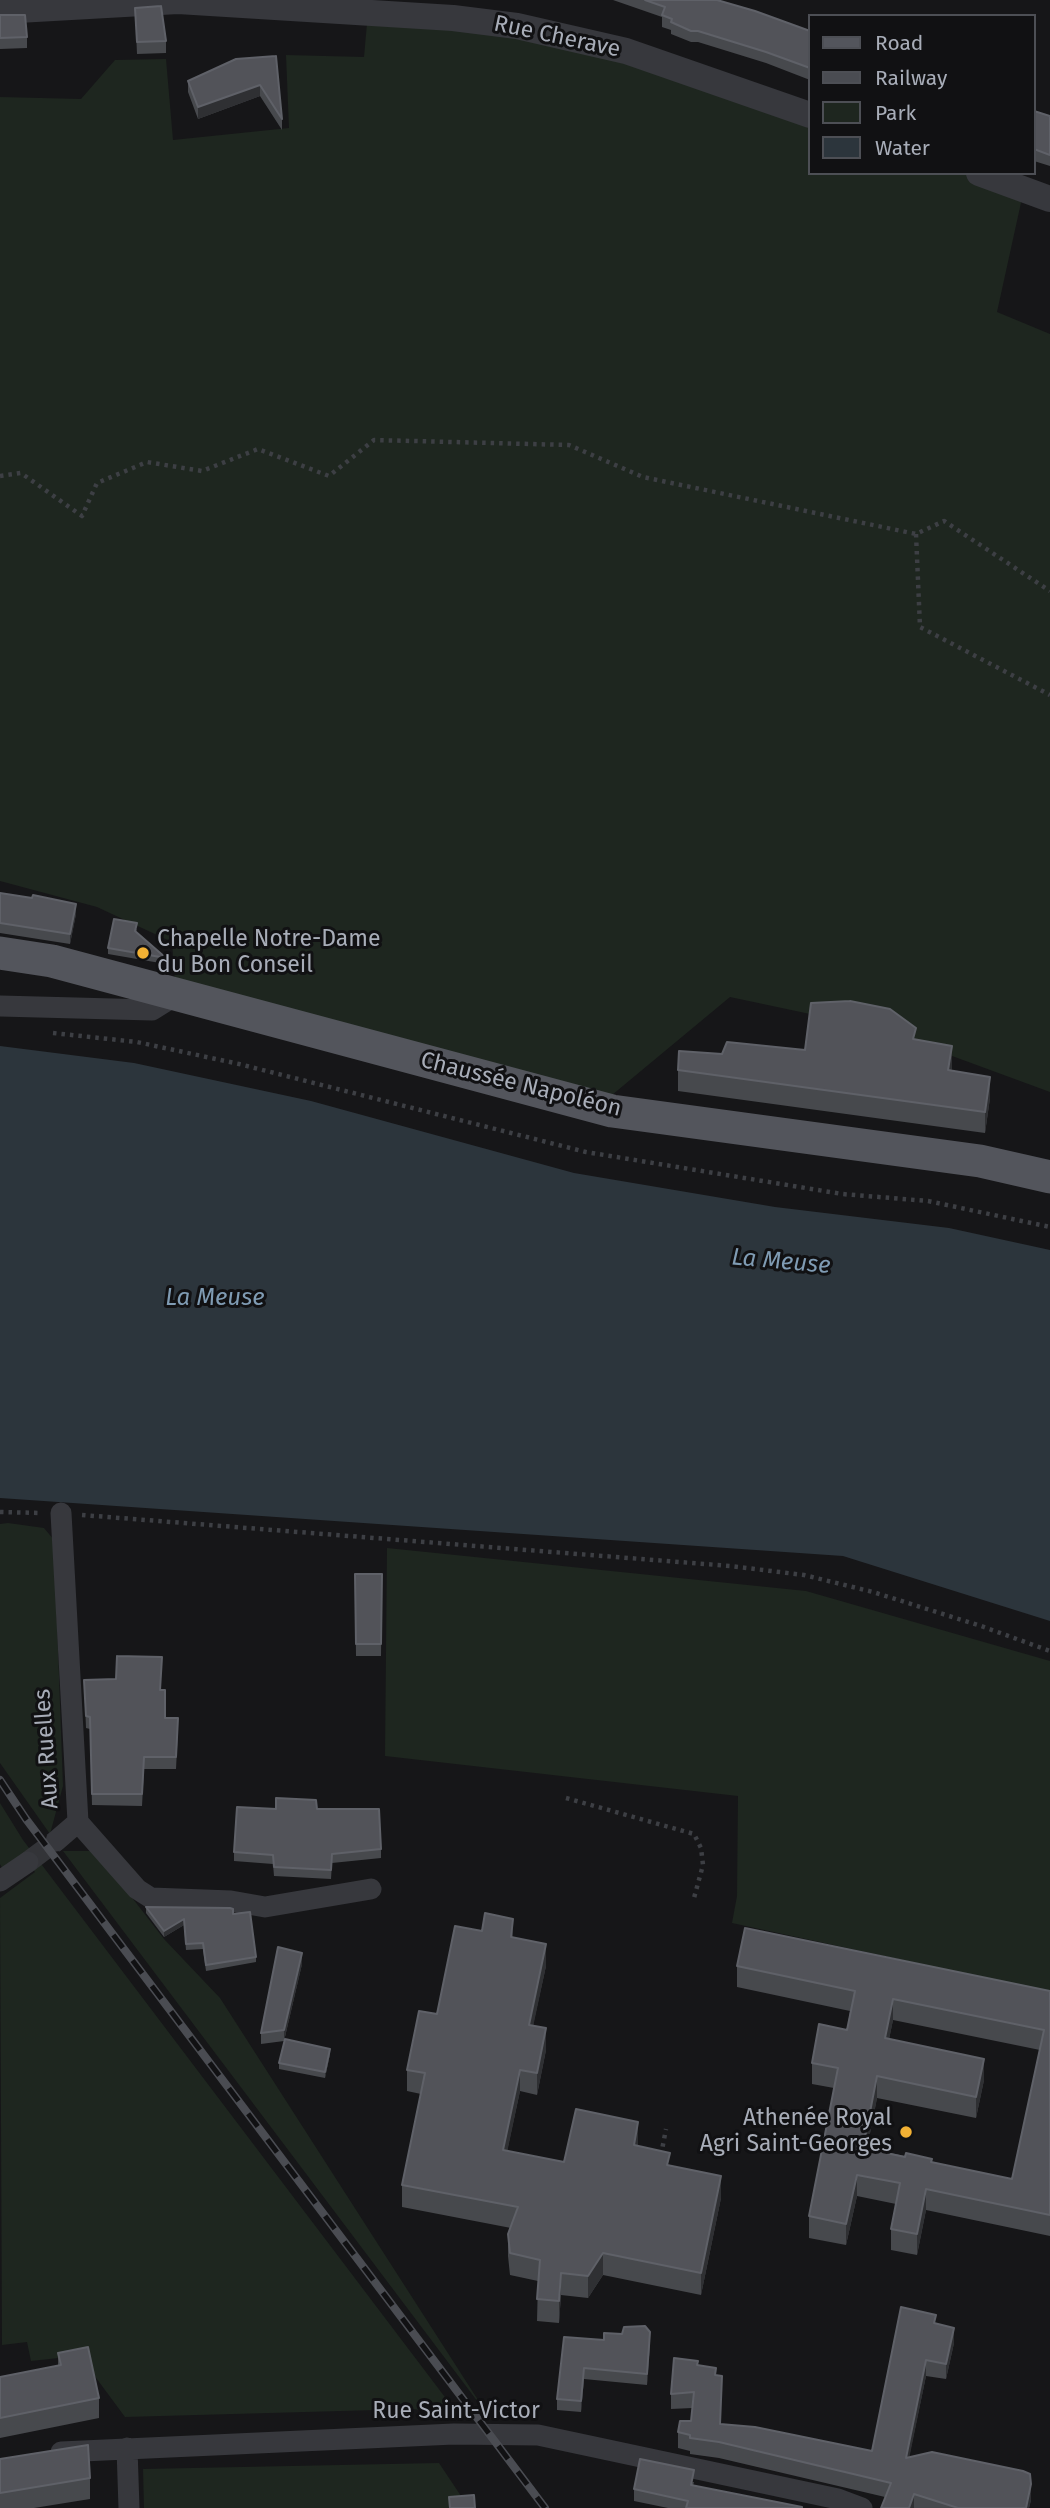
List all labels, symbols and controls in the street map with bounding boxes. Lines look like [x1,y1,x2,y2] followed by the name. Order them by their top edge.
[491,10,623,64] street label: Rue Cherave
[808,14,1036,175] legend
[875,30,923,56] text: Road
[875,65,947,91] text: Railway
[875,100,916,126] text: Park
[875,135,930,161] text: Water
[157,926,381,980] place label: Chapelle Notre-Dame du Bon Conseil
[135,945,151,961] marker: Chapelle Notre-Dame du Bon Conseil
[418,1047,624,1123] street label: Chaussée Napoléon
[730,1243,832,1281] water label: La Meuse
[165,1284,265,1312] water label: La Meuse
[29,1688,65,1810] street label: Aux Ruelles
[700,2105,892,2159] place label: Athenée Royal Agri Saint-Georges
[898,2124,914,2140] marker: Athenée Royal Agri Saint-Georges
[372,2398,540,2426] street label: Rue Saint-Victor

